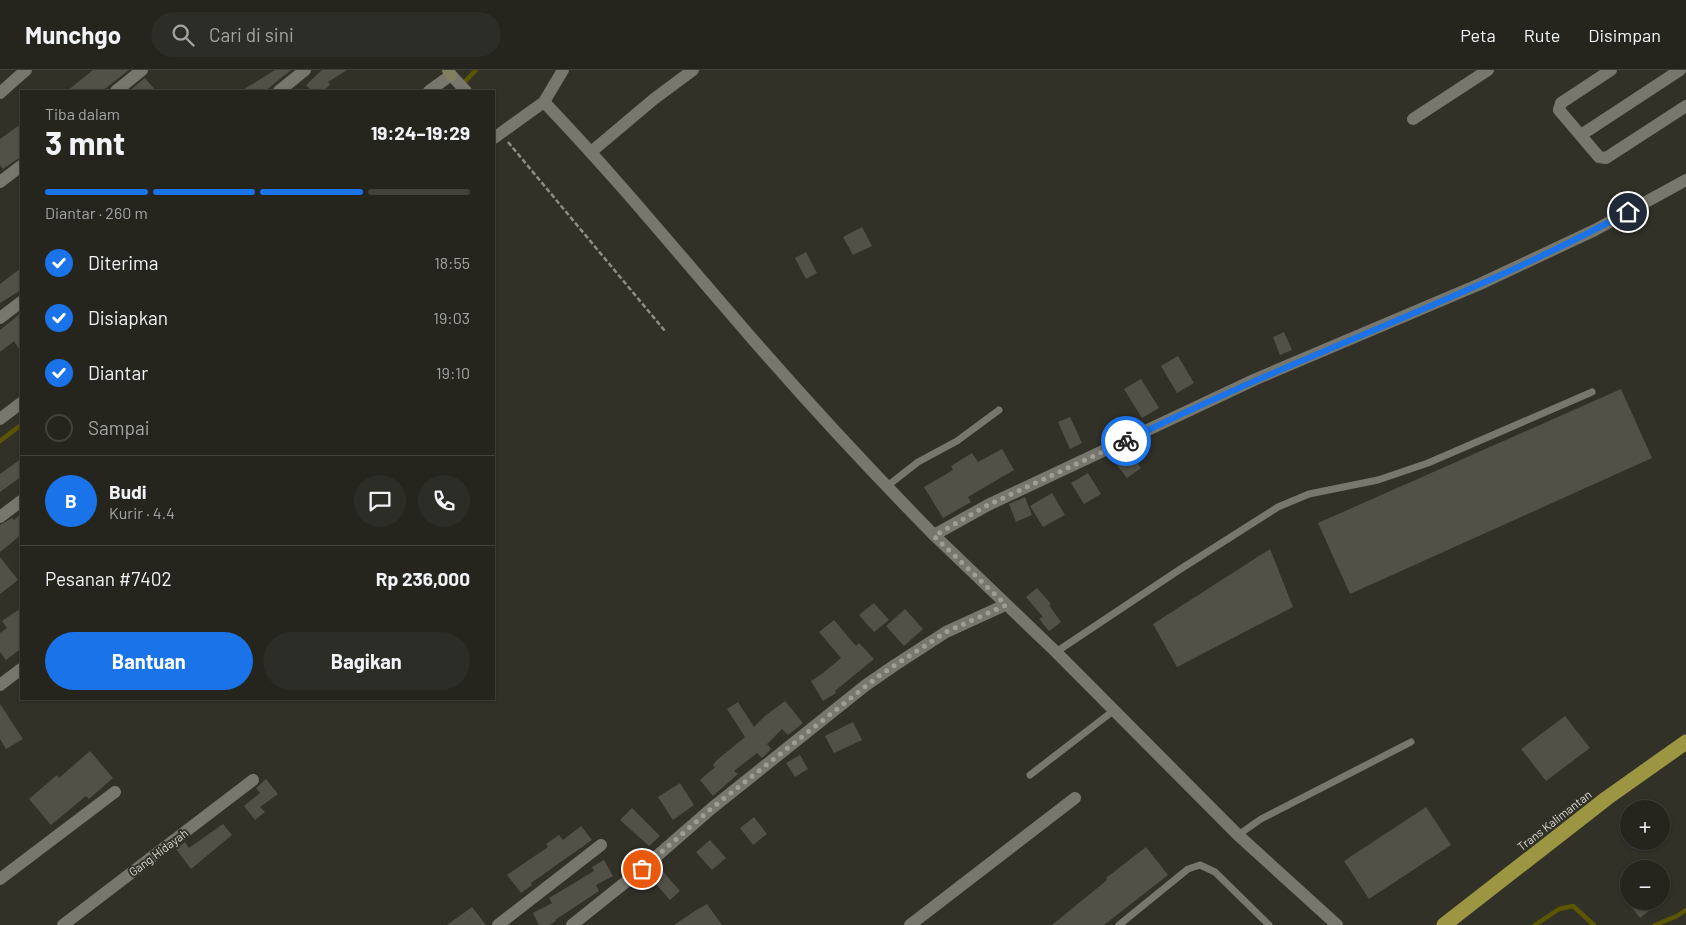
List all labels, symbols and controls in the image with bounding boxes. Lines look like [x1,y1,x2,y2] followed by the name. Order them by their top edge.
[151,12,501,57] search box
[25,20,121,49] text: Munchgo
[169,21,197,49] icon: search
[209,23,294,46] text: Cari di sini
[1460,24,1496,46] text: Peta
[1524,24,1560,46] text: Rute
[1588,24,1661,46] text: Disimpan
[45,104,120,123] text: Tiba dalam
[371,121,470,144] text: 19:24–19:29
[45,123,125,161] text: 3 mnt
[1607,191,1649,233] pin
[1614,198,1642,226] icon: home
[45,203,148,222] text: Diantar · 260 m
[45,249,73,277] icon: check
[88,251,159,274] text: Diterima
[434,253,470,272] text: 18:55
[45,304,73,332] icon: check
[88,306,168,329] text: Disiapkan
[433,308,470,327] text: 19:03
[45,359,73,387] icon: check
[88,361,148,384] text: Diantar
[436,363,470,382] text: 19:10
[88,416,150,439] text: Sampai
[1101,416,1151,466] courier
[1112,427,1140,455] icon: bike
[354,475,406,527] button: chat
[418,475,470,527] button: phone
[109,480,147,503] text: Budi
[65,489,77,512] text: B
[109,503,175,522] text: Kurir · 4.4
[45,567,172,590] text: Pesanan #7402
[376,567,470,590] text: Rp 236,000
[45,632,253,690] button: Bantuan
[263,632,470,690] button: Bagikan
[1514,787,1594,853] street label: Trans Kalimantan
[1620,800,1670,910] map controls
[1620,800,1670,850] button: +
[126,825,190,879] street label: Gang Hidayah
[621,848,663,890] pin
[628,855,656,883] icon: bag
[1620,860,1670,910] button: −

